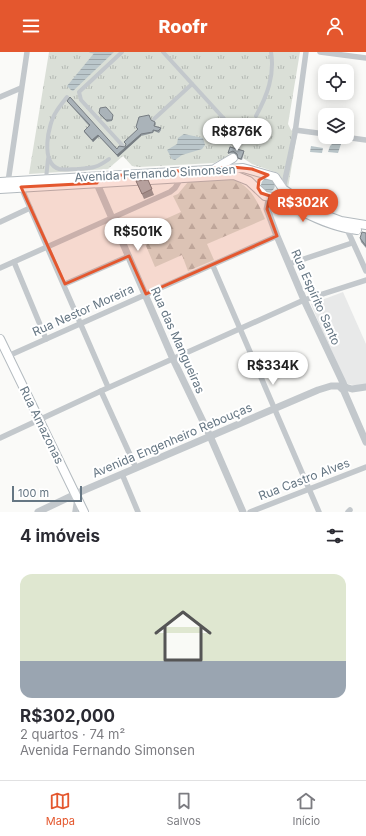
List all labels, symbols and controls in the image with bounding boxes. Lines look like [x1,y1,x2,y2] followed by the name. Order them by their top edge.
[20,15,42,37] icon: menu
[324,15,346,37] icon: person
[159,16,207,37] text: Roofr
[318,64,354,144] map controls
[318,64,354,100] button: locate
[318,108,354,144] button: layers
[204,118,270,152] pin: R$876K
[212,123,262,139] text: R$876K
[74,161,236,185] street label: Avenida Fernando Simonsen
[270,189,336,223] pin: R$302K
[277,194,329,210] text: R$302K
[105,218,171,252] pin: R$501K
[113,223,163,239] text: R$501K
[288,247,344,347] street label: Rua Espírito Santo
[30,281,136,339] street label: Rua Nestor Moreira
[148,284,208,396] street label: Rua das Mangueiras
[240,352,306,386] pin: R$334K
[247,357,299,373] text: R$334K
[17,384,67,466] street label: Rua Amazonas
[90,399,254,481] street label: Avenida Engenheiro Rebouças
[256,455,352,503] street label: Rua Castro Alves
[12,484,82,503] scale bar
[18,486,49,500] text: 100 m
[324,525,346,547] icon: filters
[20,526,100,546] text: 4 imóveis
[147,600,219,672] icon: home
[20,706,115,726] text: R$302,000
[20,726,125,742] text: 2 quartos · 74 m²
[20,742,195,758] text: Avenida Fernando Simonsen
[46,790,75,828] tab: Mapa
[167,790,201,828] tab: Salvos
[292,790,320,828] tab: Início

